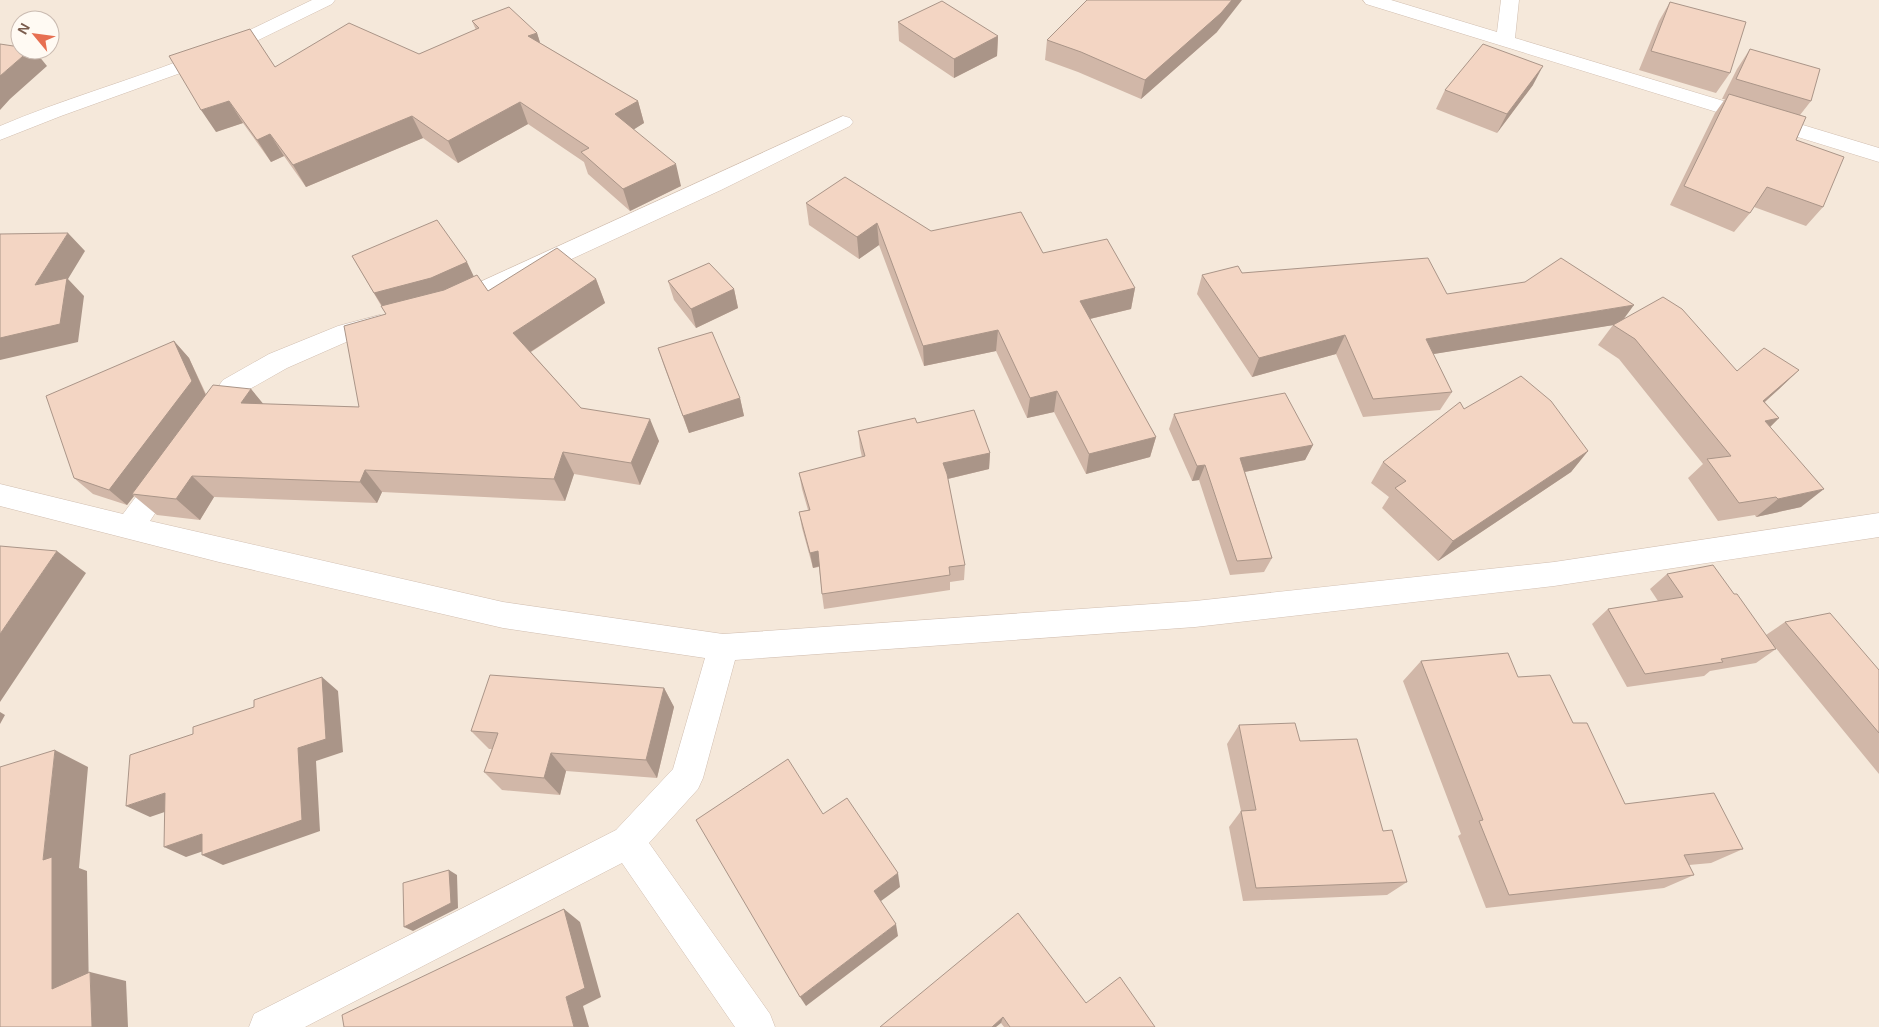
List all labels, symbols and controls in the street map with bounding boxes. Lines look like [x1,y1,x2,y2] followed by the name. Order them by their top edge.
[10,10,60,60] north arrow
[14,20,33,37] text: N

